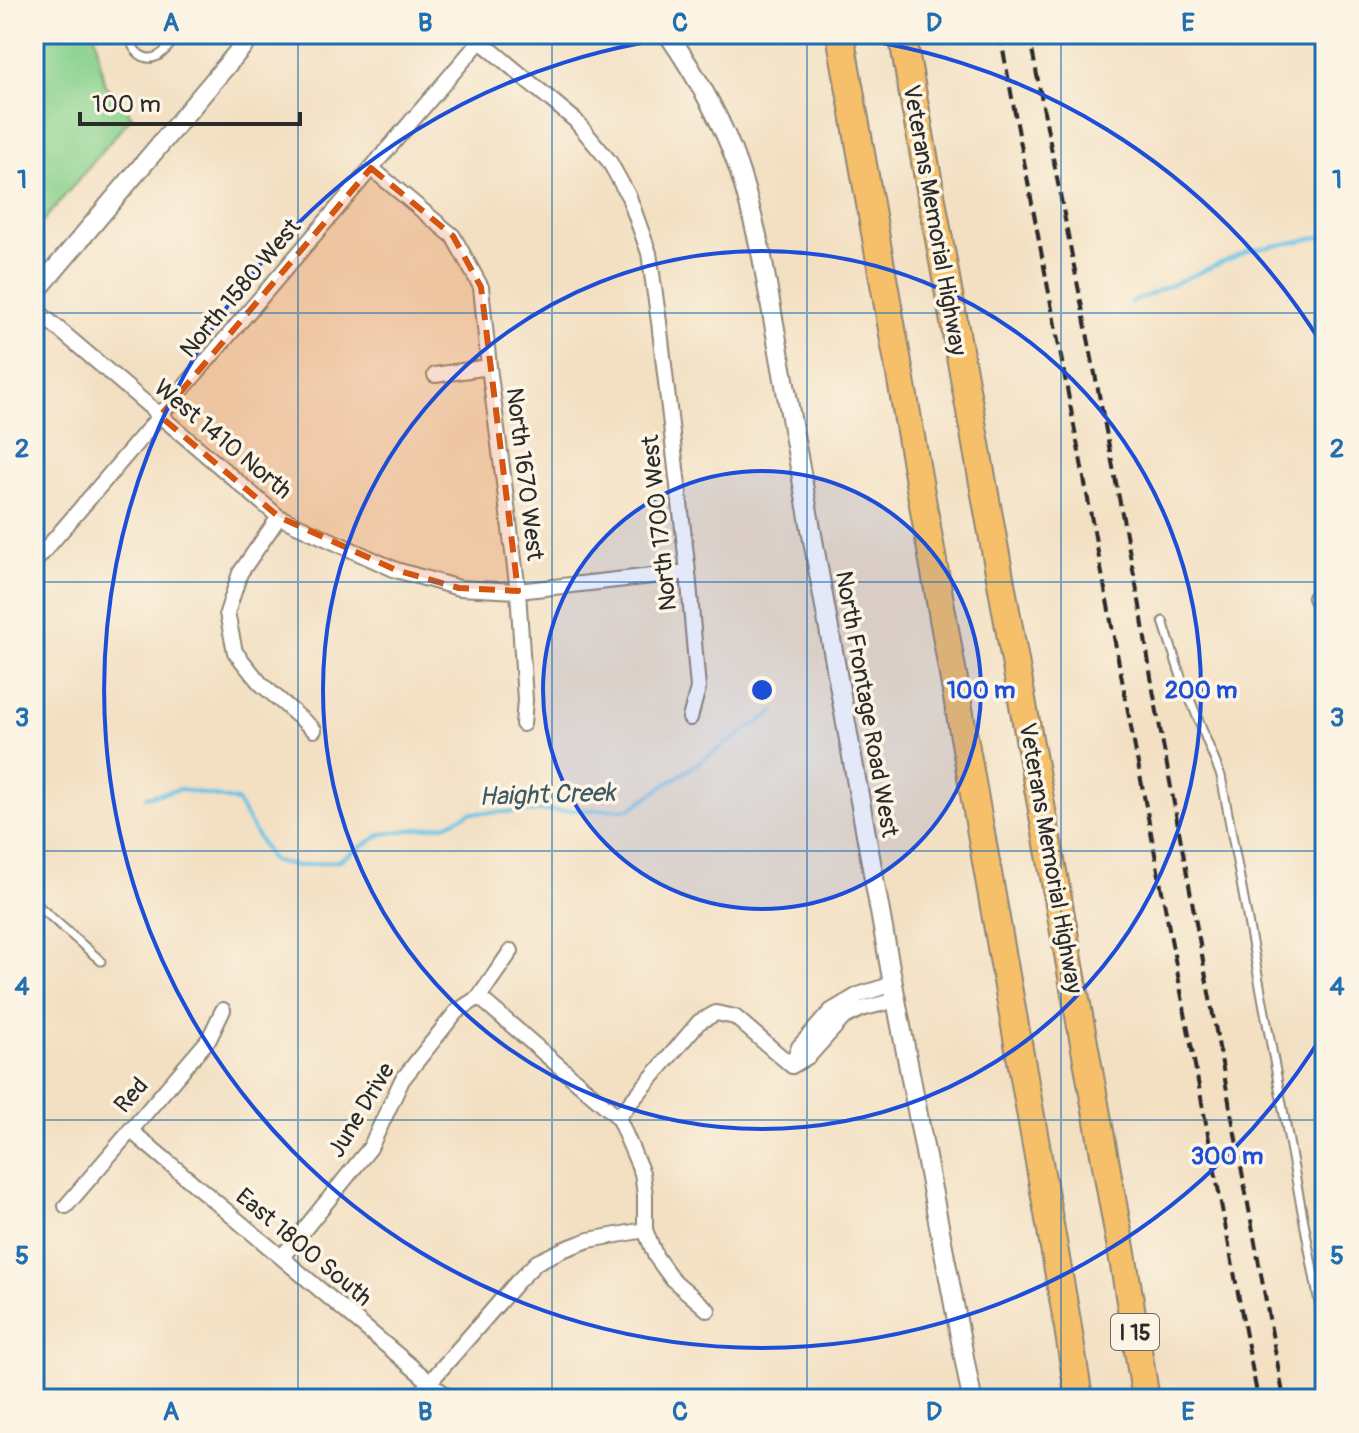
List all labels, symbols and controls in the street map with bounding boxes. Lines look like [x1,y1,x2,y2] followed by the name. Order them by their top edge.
[163,7,180,39] text: A
[418,7,432,39] text: B
[672,7,688,39] text: C
[926,7,942,39] text: D
[1181,7,1195,39] text: E
[80,76,300,126] scale bar
[896,82,973,358] street label: Veterans Memorial Highway
[92,90,161,119] text: 100 m
[17,164,27,196] text: 1
[1332,164,1342,196] text: 1
[174,213,307,364] street label: North 1580 West
[148,373,297,505] street label: West 1410 North
[500,386,550,562] street label: North 1670 West
[15,433,29,465] text: 2
[636,433,683,612] street label: North 1700 West
[1330,433,1344,465] text: 2
[829,569,904,840] street label: North Frontage Road West
[748,676,776,704] centre of rings
[947,676,1015,705] text: 100 m
[1165,676,1237,705] text: 200 m
[15,702,29,734] text: 3
[1330,702,1344,734] text: 3
[1012,720,1089,996] street label: Veterans Memorial Highway
[478,777,618,813] water label: Haight Creek
[14,971,30,1003] text: 4
[1329,971,1345,1003] text: 4
[322,1057,401,1163] street label: June Drive
[108,1072,155,1119] street label: Red
[1191,1142,1263,1171] text: 300 m
[230,1182,378,1313] street label: East 1800 South
[15,1240,29,1272] text: 5
[1330,1240,1344,1272] text: 5
[1111,1314,1159,1350] road number: I 15
[163,1396,180,1428] text: A
[418,1396,432,1428] text: B
[672,1396,688,1428] text: C
[926,1396,942,1428] text: D
[1181,1396,1195,1428] text: E

